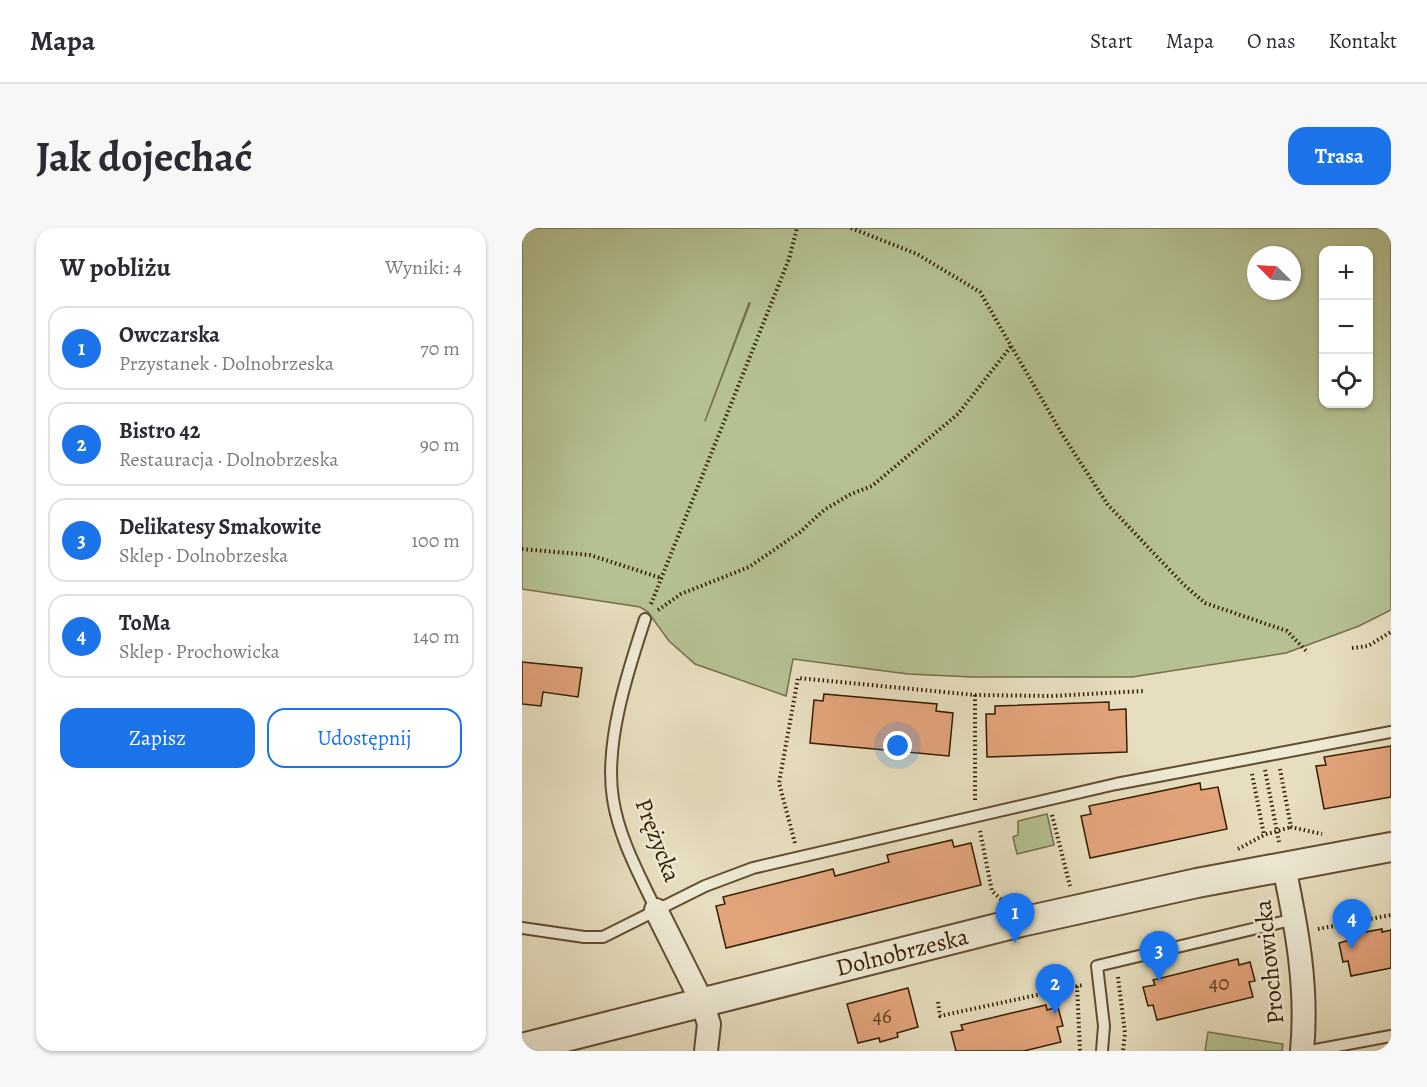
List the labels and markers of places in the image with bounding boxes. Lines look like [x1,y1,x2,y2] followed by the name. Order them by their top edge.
[996,894,1034,943] pin: 1
[1332,900,1372,949] pin: 4
[1140,932,1178,981] pin: 3
[1036,964,1074,1014] pin: 2

